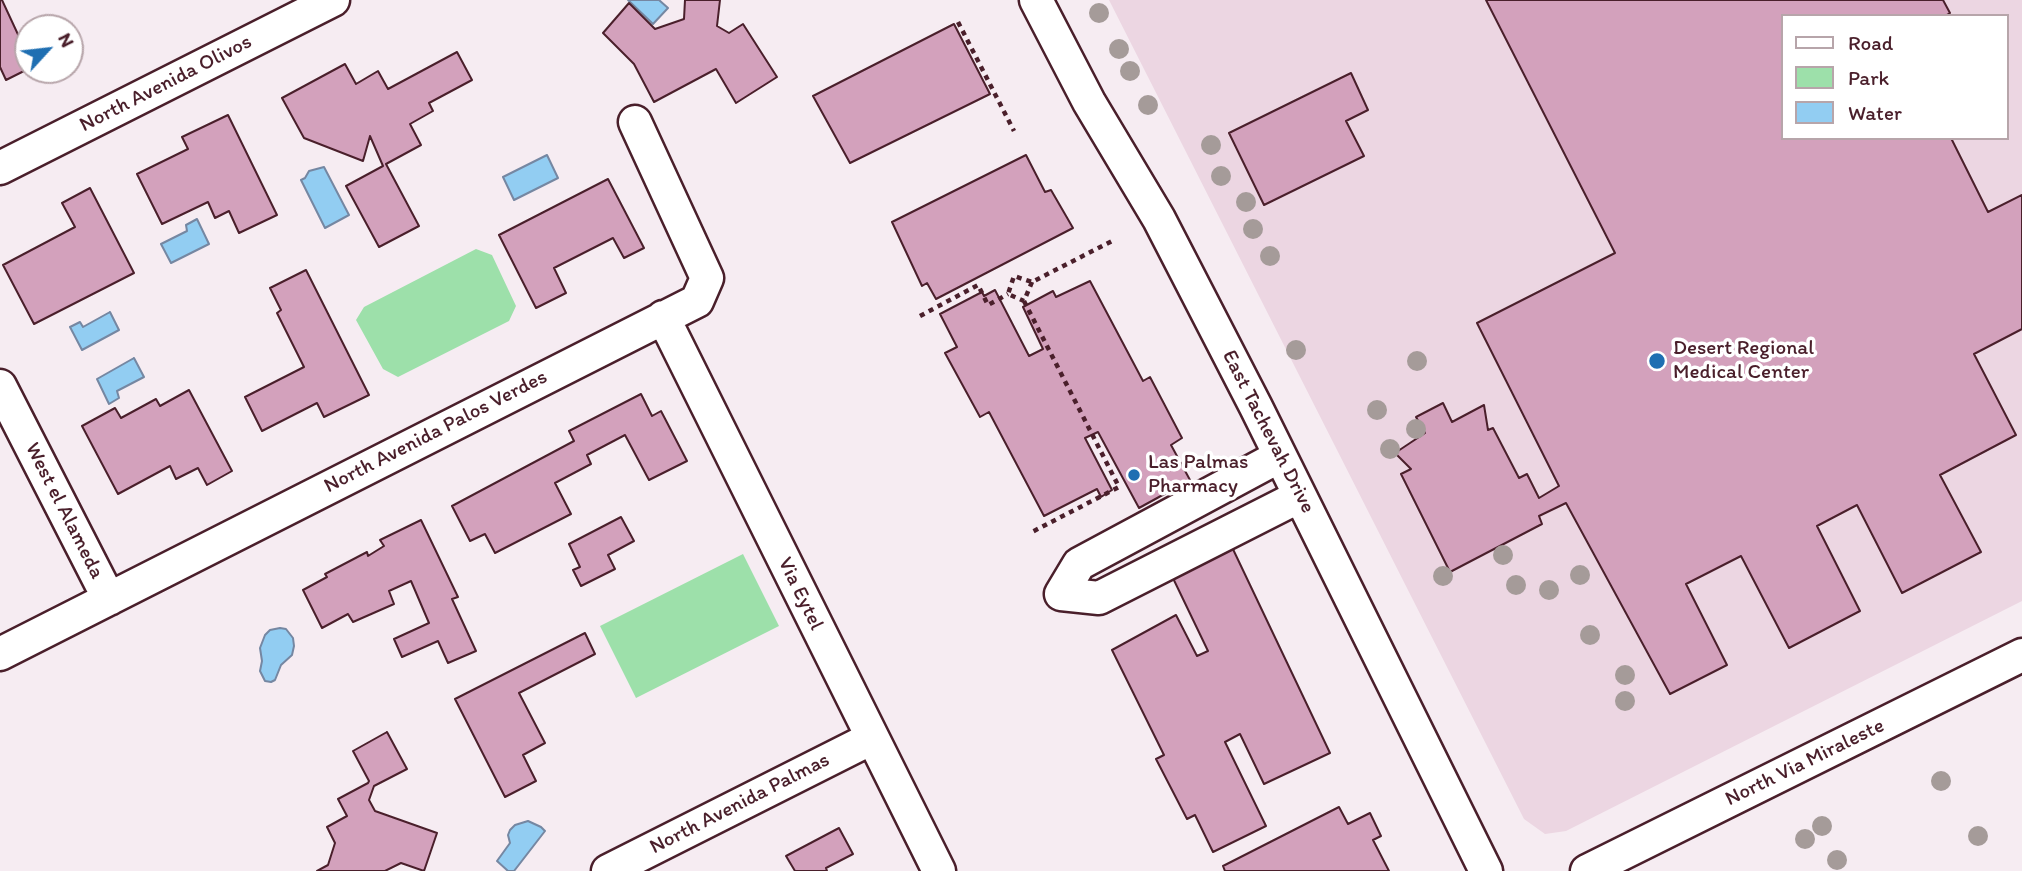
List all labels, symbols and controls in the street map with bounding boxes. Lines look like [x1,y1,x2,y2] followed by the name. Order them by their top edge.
[14,14,84,84] north arrow
[1780,14,2008,140] legend
[53,29,80,51] text: N
[76,30,256,138] street label: North Avenida Olivos
[1848,30,1893,55] text: Road
[1848,65,1889,90] text: Park
[1848,100,1902,125] text: Water
[1673,336,1814,386] place label: Desert Regional Medical Center
[1216,346,1320,518] street label: East Tachevah Drive
[1647,351,1667,371] marker: Desert Regional Medical Center
[320,365,552,499] street label: North Avenida Palos Verdes
[19,439,109,583] street label: West el Alameda
[1148,450,1249,500] place label: Las Palmas Pharmacy
[1126,467,1142,483] marker: Las Palmas Pharmacy
[772,553,828,635] street label: Via Eytel
[1721,714,1889,812] street label: North Via Miraleste
[646,748,834,860] street label: North Avenida Palmas

